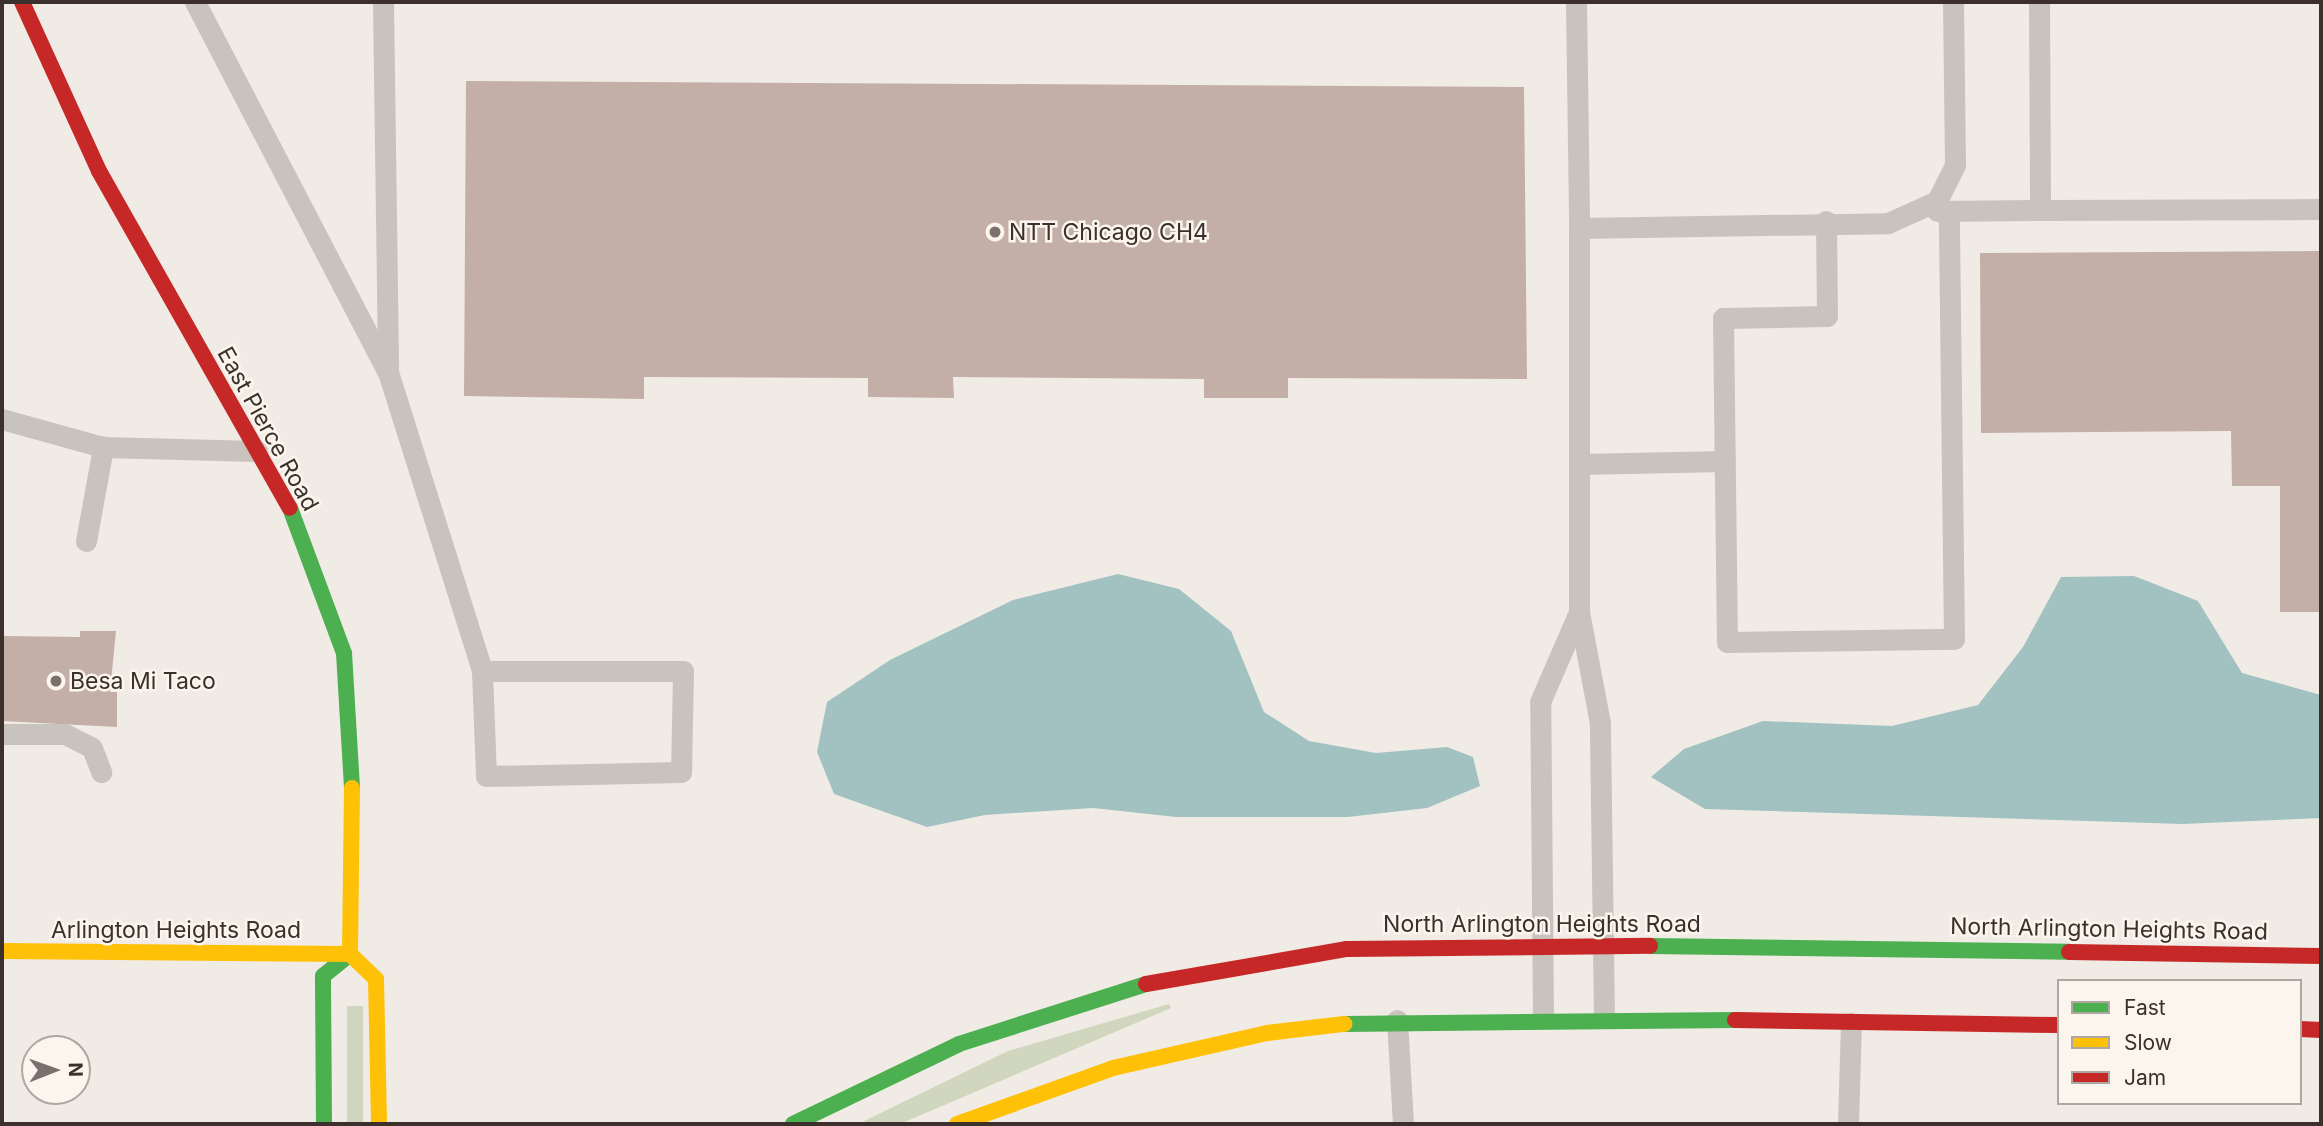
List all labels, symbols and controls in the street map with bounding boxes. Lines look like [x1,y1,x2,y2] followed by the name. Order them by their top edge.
[1009,218,1208,246] place label: NTT Chicago CH4
[987,224,1003,240] marker: NTT Chicago CH4
[211,342,325,516] street label: East Pierce Road
[70,667,216,695] place label: Besa Mi Taco
[48,673,64,689] marker: Besa Mi Taco
[1383,910,1701,938] street label: North Arlington Heights Road
[1950,912,2268,946] street label: North Arlington Heights Road
[51,916,301,944] street label: Arlington Heights Road
[2057,979,2302,1105] legend
[2124,995,2166,1020] text: Fast
[2124,1030,2172,1055] text: Slow
[21,1035,91,1105] north arrow
[64,1062,87,1077] text: N
[2124,1065,2166,1090] text: Jam

